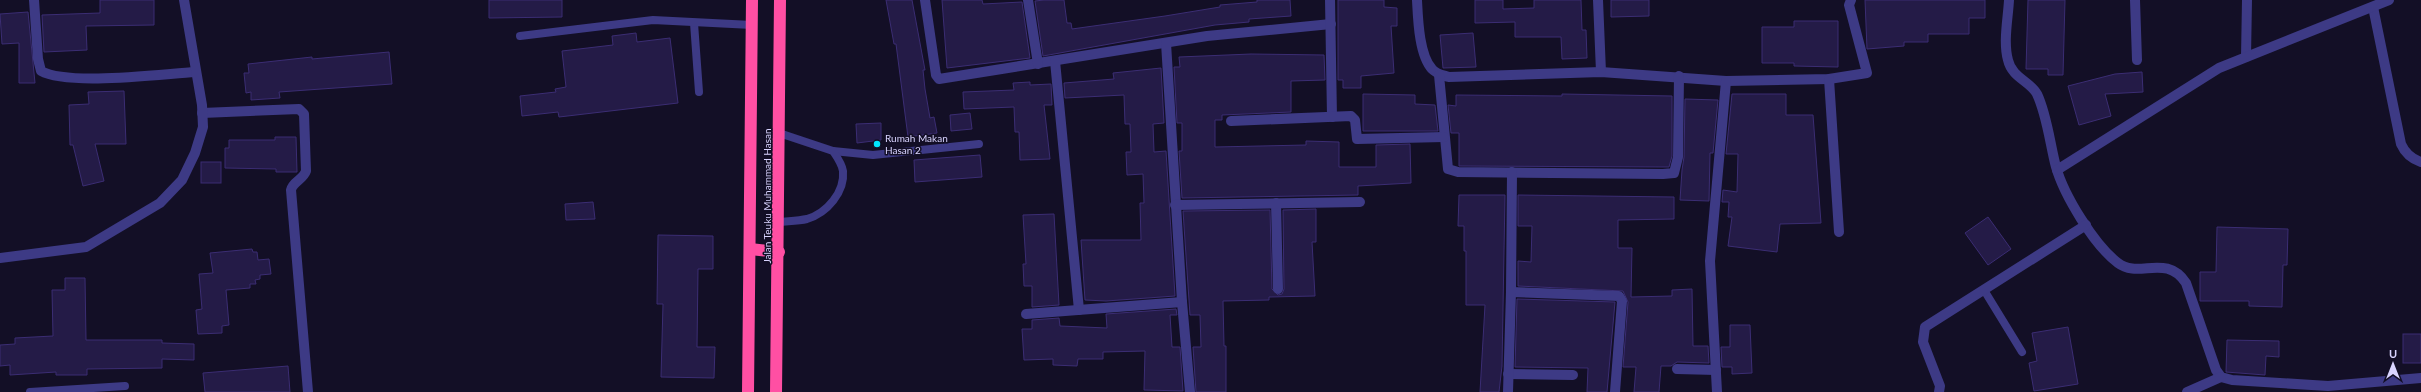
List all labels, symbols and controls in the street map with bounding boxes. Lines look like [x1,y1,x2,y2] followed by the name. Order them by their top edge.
[761,128,773,264] street label: Jalan Teuku Muhammad Hasan
[885,132,948,156] place label: Rumah Makan Hasan 2
[872,139,882,149] marker: Rumah Makan Hasan 2
[2373,344,2413,384] north arrow
[2389,347,2397,360] text: U

